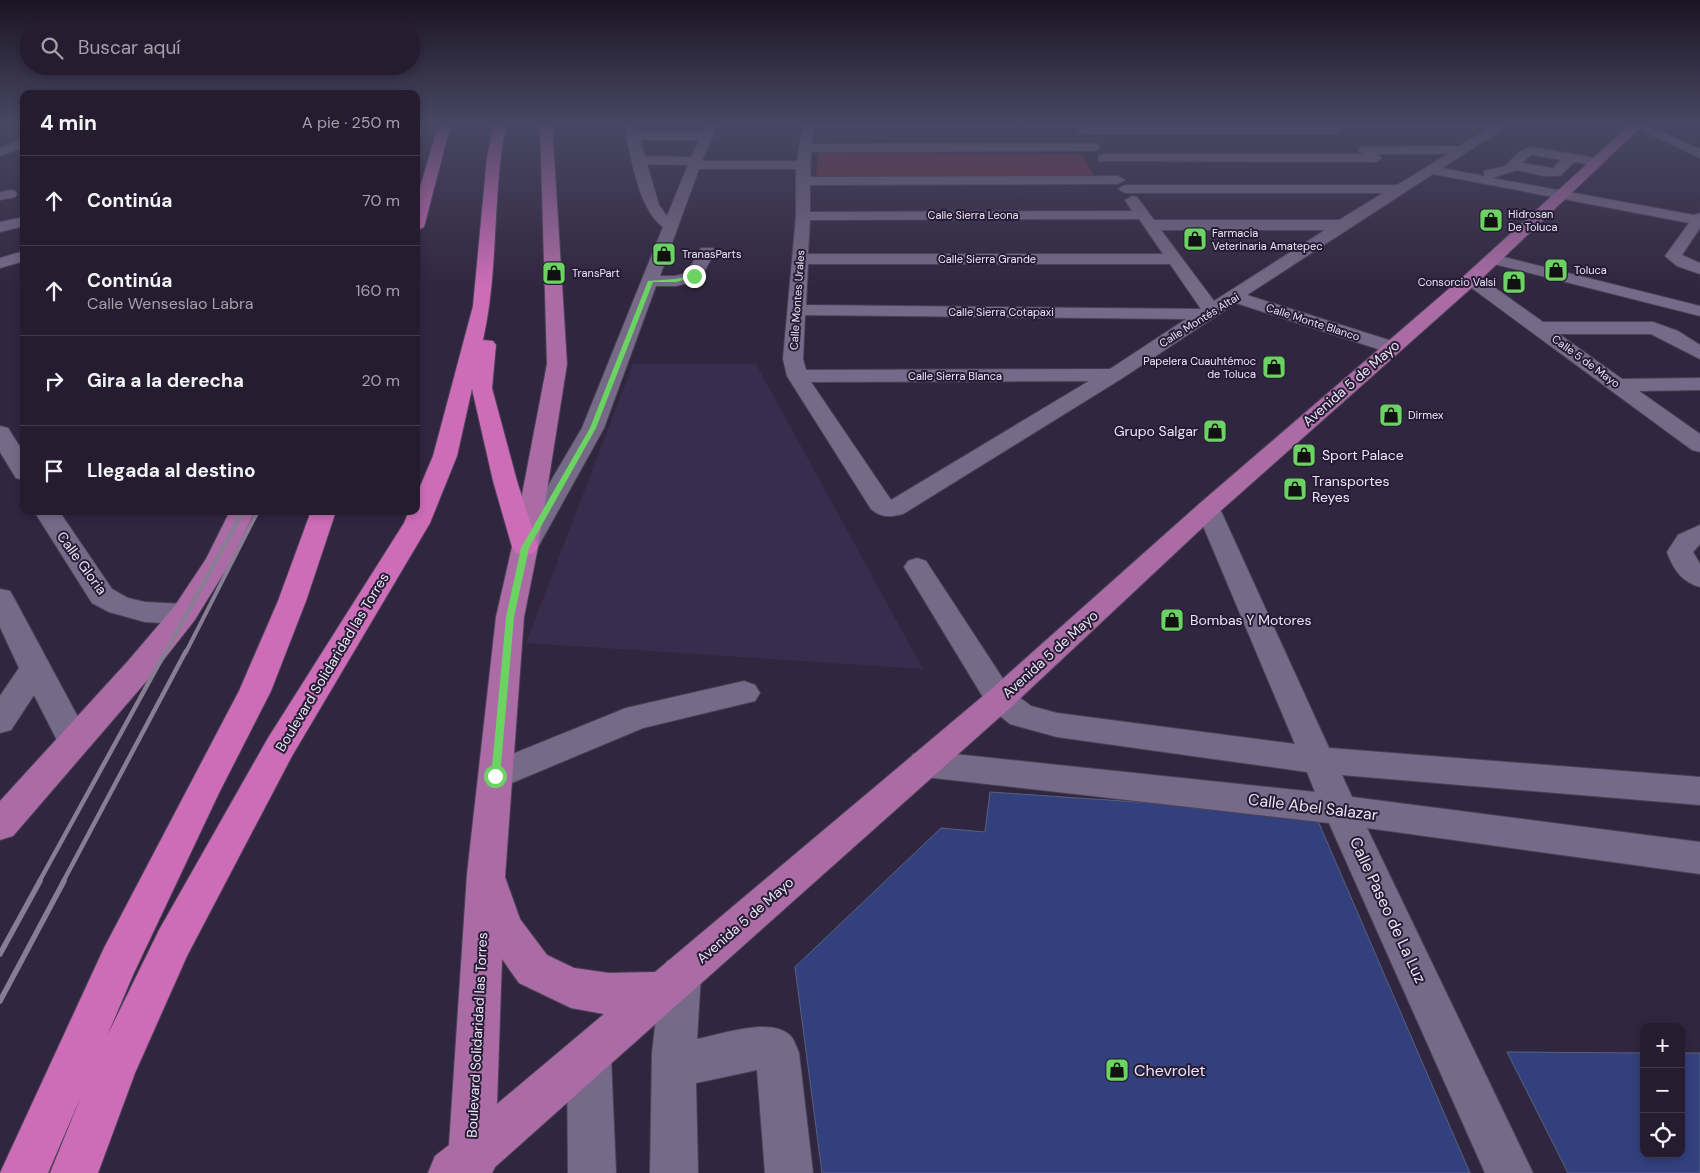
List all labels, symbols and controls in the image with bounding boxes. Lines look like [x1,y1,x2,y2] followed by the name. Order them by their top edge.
[20,20,420,75] search box
[38,34,66,62] icon: search
[78,35,181,60] text: Buscar aquí
[40,109,97,137] text: 4 min
[302,112,400,133] text: A pie · 250 m
[40,187,68,215] icon: ahead
[87,188,172,213] text: Continúa
[362,190,400,211] text: 70 m
[1478,207,1504,233] shop icon: Hidrosan De Toluca
[1508,207,1557,234] place label: Hidrosan De Toluca
[928,208,1018,222] street label: Calle Sierra Leona
[1182,226,1208,252] shop icon: Farmacia Veterinaria Amatepec
[1212,226,1323,253] place label: Farmacia Veterinaria Amatepec
[651,241,677,267] shop icon: TranasParts
[682,247,741,261] place label: TranasParts
[787,249,807,351] street label: Calle Montes Urales
[938,252,1036,266] street label: Calle Sierra Grande
[1543,257,1569,283] shop icon: Toluca
[541,260,567,286] shop icon: TransPart
[1574,263,1607,277] place label: Toluca
[683,265,706,288] route end
[572,266,620,280] place label: TransPart
[87,268,172,293] text: Continúa
[1501,269,1527,295] shop icon: Consorcio Valsi
[1418,275,1496,289] place label: Consorcio Valsi
[40,277,68,305] icon: ahead
[356,280,400,301] text: 160 m
[1156,290,1242,350] street label: Calle Montés Altai
[87,293,254,314] text: Calle Wenseslao Labra
[1264,300,1362,344] street label: Calle Monte Blanco
[948,305,1054,319] street label: Calle Sierra Cotapaxi
[1549,332,1623,390] street label: Calle 5 de Mayo
[1299,336,1403,430] street label: Avenida 5 de Mayo
[1143,354,1256,381] place label: Papelera Cuauhtémoc de Toluca
[1261,354,1287,380] shop icon: Papelera Cuauhtémoc de Toluca
[40,367,68,395] icon: right
[87,368,244,393] text: Gira a la derecha
[908,369,1002,383] street label: Calle Sierra Blanca
[361,370,400,391] text: 20 m
[1378,402,1404,428] shop icon: Dirmex
[1408,408,1444,422] place label: Dirmex
[1202,418,1228,444] shop icon: Grupo Salgar
[1114,422,1198,440] place label: Grupo Salgar
[1291,442,1317,468] shop icon: Sport Palace
[1322,446,1404,464] place label: Sport Palace
[40,457,68,485] icon: arrive
[87,458,256,483] text: Llegada al destino
[1312,472,1389,506] place label: Transportes Reyes
[1282,476,1308,502] shop icon: Transportes Reyes
[53,528,111,598] street label: Calle Gloria
[271,569,393,755] street label: Boulevard Solidaridad las Torres
[998,606,1102,702] street label: Avenida 5 de Mayo
[1159,607,1185,633] shop icon: Bombas Y Motores
[1190,611,1311,629] place label: Bombas Y Motores
[484,765,507,788] route start
[1247,789,1379,825] street label: Calle Abel Salazar
[1345,834,1431,986] street label: Calle Paseo de La Luz
[693,873,797,967] street label: Avenida 5 de Mayo
[463,932,491,1138] street label: Boulevard Solidaridad las Torres
[1640,1023,1685,1158] map controls
[1640,1023,1685,1068] button: +
[1104,1057,1130,1083] shop icon: Chevrolet
[1134,1060,1206,1081] place label: Chevrolet
[1640,1068,1685,1113] button: −
[1640,1113,1685,1158] button: locate

